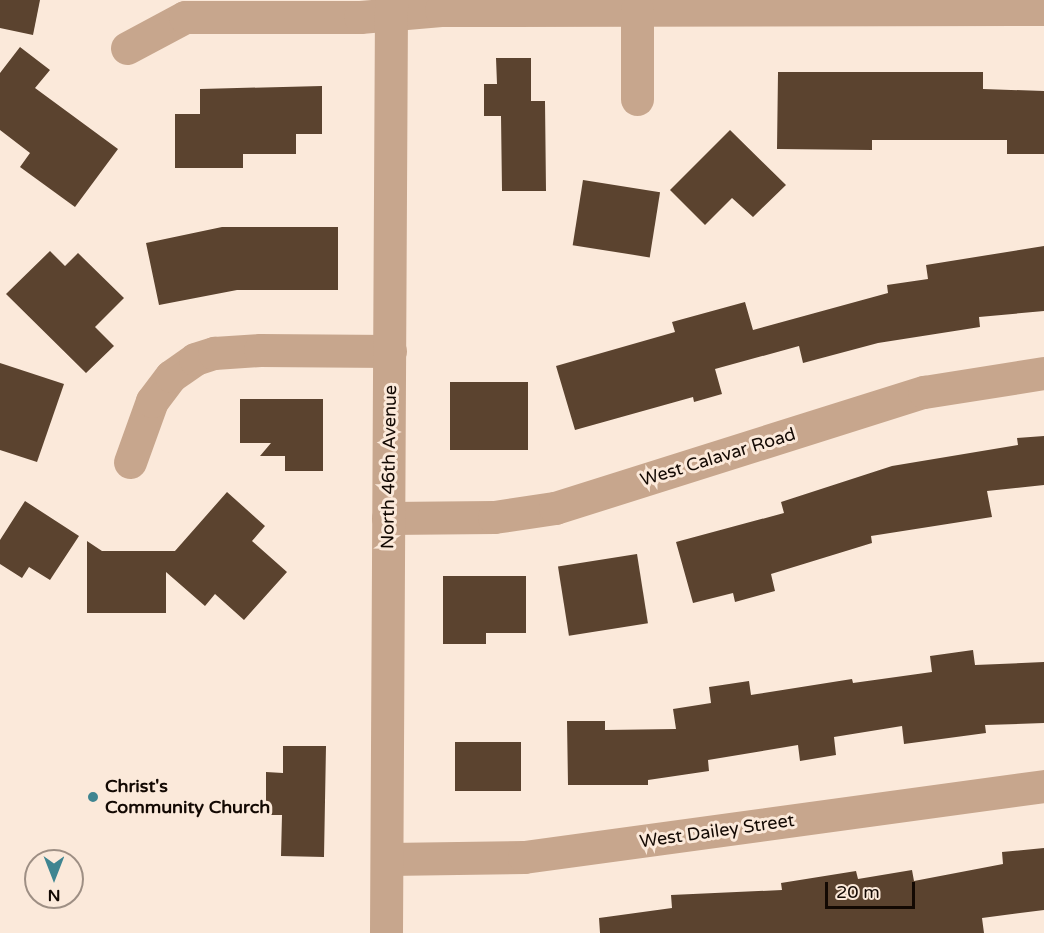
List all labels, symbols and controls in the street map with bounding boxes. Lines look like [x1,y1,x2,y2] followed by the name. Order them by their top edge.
[377,385,401,549] street label: North 46th Avenue
[638,423,798,491] street label: West Calavar Road
[105,776,270,818] place label: Christ's Community Church
[86,790,100,804] marker: Christ's Community Church
[638,809,796,853] street label: West Dailey Street
[24,849,84,909] north arrow
[828,870,918,908] scale bar
[836,881,880,903] text: 20 m
[48,885,60,905] text: N

